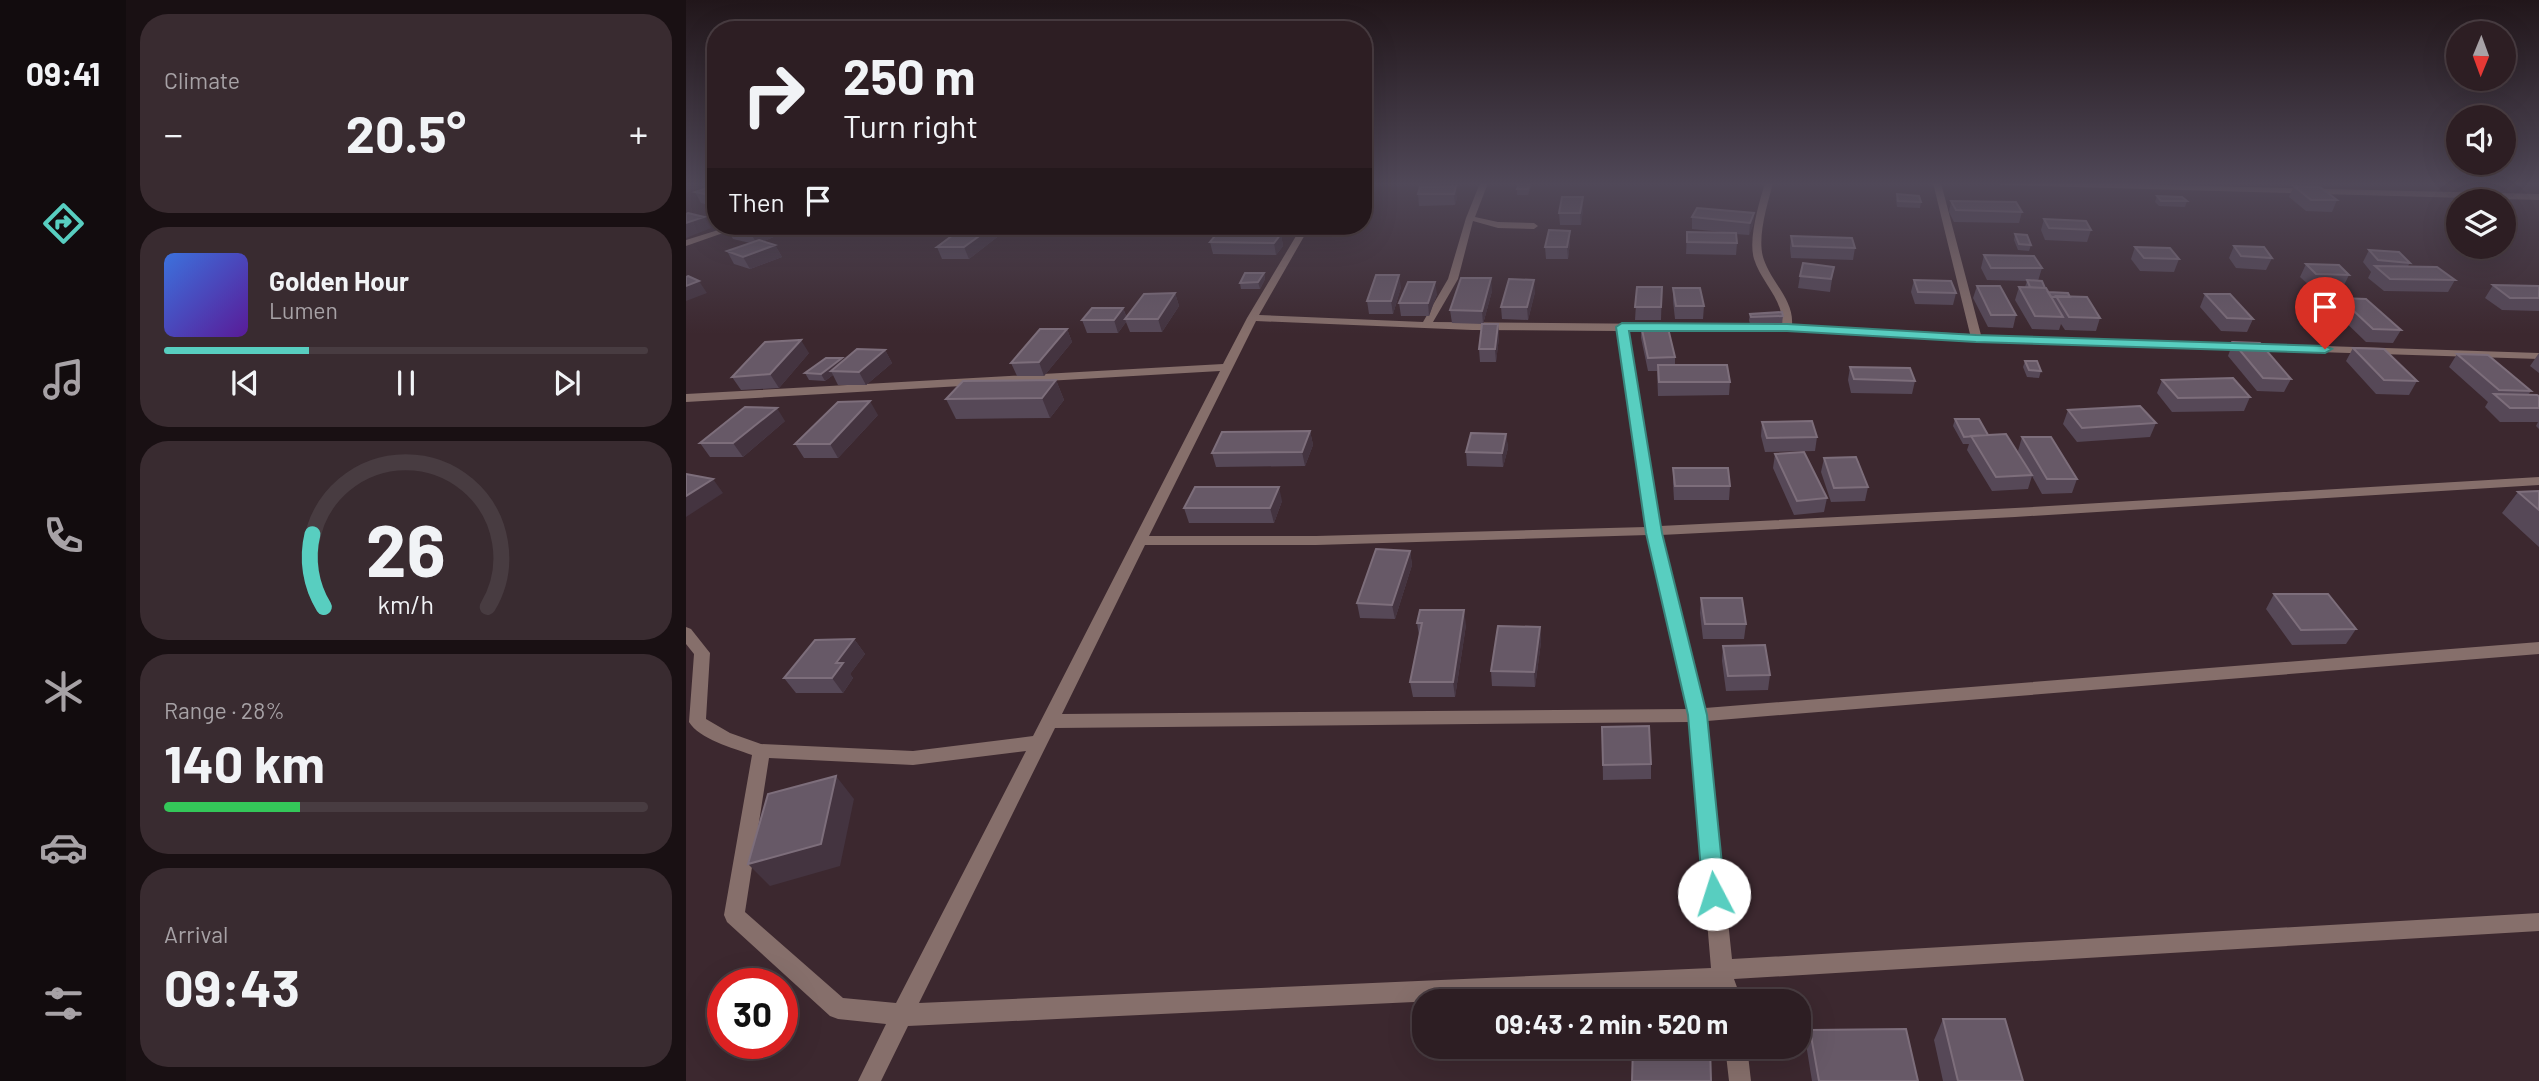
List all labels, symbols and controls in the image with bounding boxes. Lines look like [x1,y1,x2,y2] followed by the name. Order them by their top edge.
[2446,21,2516,91] north arrow
[2446,21,2516,259] map controls
[843,46,976,105] text: 250 m
[728,49,819,140] icon: right
[26,54,100,92] text: 09:41
[164,66,240,94] text: Climate
[346,101,466,163] text: 20.5°
[2446,105,2516,175] button: sound
[843,106,978,144] text: Turn right
[164,110,183,156] text: −
[629,110,648,156] text: +
[799,182,837,220] icon: arrive
[728,186,785,217] text: Then
[2446,189,2516,259] button: layers
[39,199,88,248] icon: directions
[269,265,409,296] text: Golden Hour
[2295,277,2355,349] pin
[2306,288,2344,326] icon: arrive
[269,296,338,324] text: Lumen
[39,355,88,404] icon: music
[226,364,264,402] icon: previous
[387,364,425,402] icon: pause
[548,364,586,402] icon: next
[366,504,446,592] text: 26
[39,511,88,560] icon: phone
[378,588,434,618] text: km/h
[39,667,88,716] icon: climate
[164,696,285,724] text: Range · 28%
[164,731,325,793] text: 140 km
[39,823,88,872] icon: car
[1677,857,1751,931] position arrow
[164,920,228,948] text: Arrival
[164,955,300,1017] text: 09:43
[707,968,798,1059] speed limit sign: 30
[39,979,88,1028] icon: filters
[1495,1008,1728,1039] text: 09:43 · 2 min · 520 m

